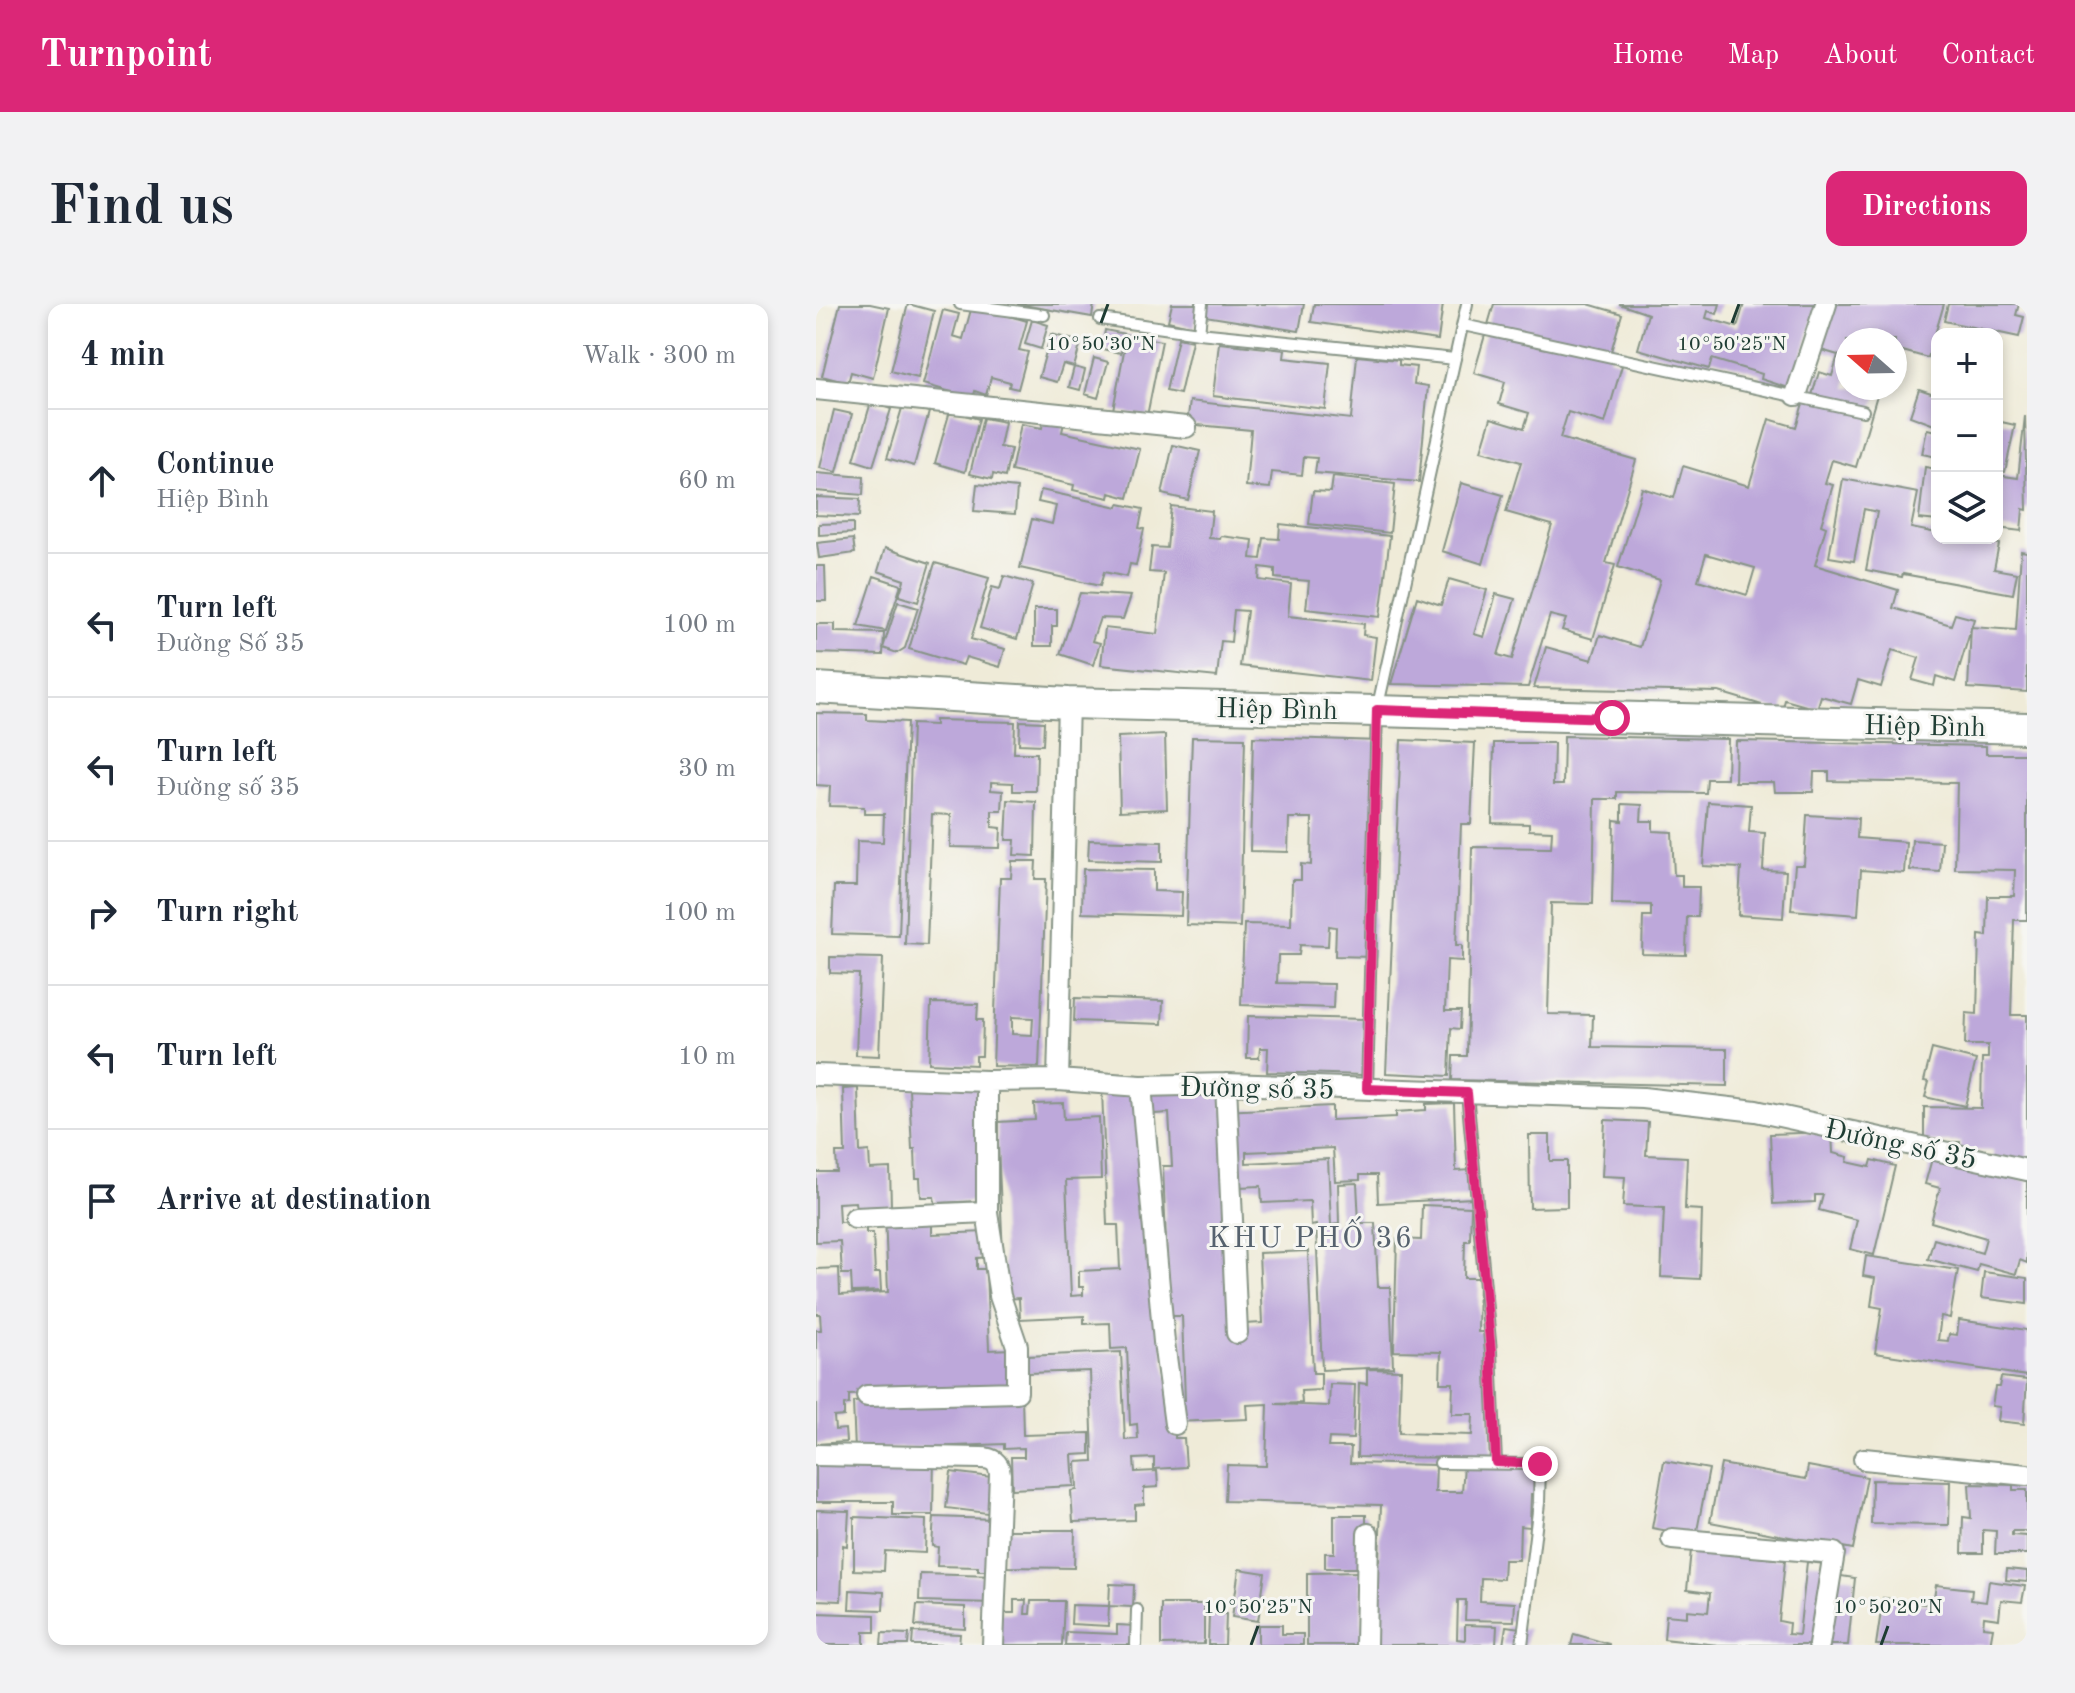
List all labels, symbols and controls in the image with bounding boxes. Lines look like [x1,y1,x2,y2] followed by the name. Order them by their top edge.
[40,37,212,75] text: Turnpoint
[1612,42,1683,70] text: Home
[1727,42,1779,70] text: Map
[1823,42,1898,70] text: About
[1942,42,2035,70] text: Contact
[1826,171,2027,246] button: Directions
[48,180,234,236] text: Find us
[1835,328,1907,400] north arrow
[1931,328,2003,544] map controls
[1931,328,2003,400] button: +
[1046,335,1156,355] text: 10°50'30"N
[1677,335,1787,355] text: 10°50'25"N
[80,339,165,373] text: 4 min
[582,343,736,369] text: Walk · 300 m
[1931,400,2003,472] button: −
[156,450,275,480] text: Continue
[80,459,124,503] icon: ahead
[678,468,736,494] text: 60 m
[1931,472,2003,544] button: layers
[156,487,269,513] text: Hiệp Bình
[156,594,277,624] text: Turn left
[80,603,124,647] icon: left
[663,612,736,638] text: 100 m
[156,631,305,657] text: Đường Số 35
[1216,696,1338,726] street label: Hiệp Bình
[1594,700,1630,736] route start
[1864,713,1986,743] street label: Hiệp Bình
[156,738,277,768] text: Turn left
[80,747,124,791] icon: left
[678,756,736,782] text: 30 m
[156,775,300,801] text: Đường số 35
[80,891,124,935] icon: right
[156,898,298,928] text: Turn right
[663,900,736,926] text: 100 m
[80,1035,124,1079] icon: left
[156,1042,277,1072] text: Turn left
[678,1044,736,1070] text: 10 m
[1179,1074,1335,1105] street label: Đường số 35
[1822,1115,1979,1176] street label: Đường số 35
[80,1179,124,1223] icon: arrive
[156,1186,431,1216] text: Arrive at destination
[1208,1216,1414,1254] district label: KHU PHỐ 36
[1522,1446,1558,1482] route end
[1203,1598,1313,1618] text: 10°50'25"N
[1833,1598,1943,1618] text: 10°50'20"N

